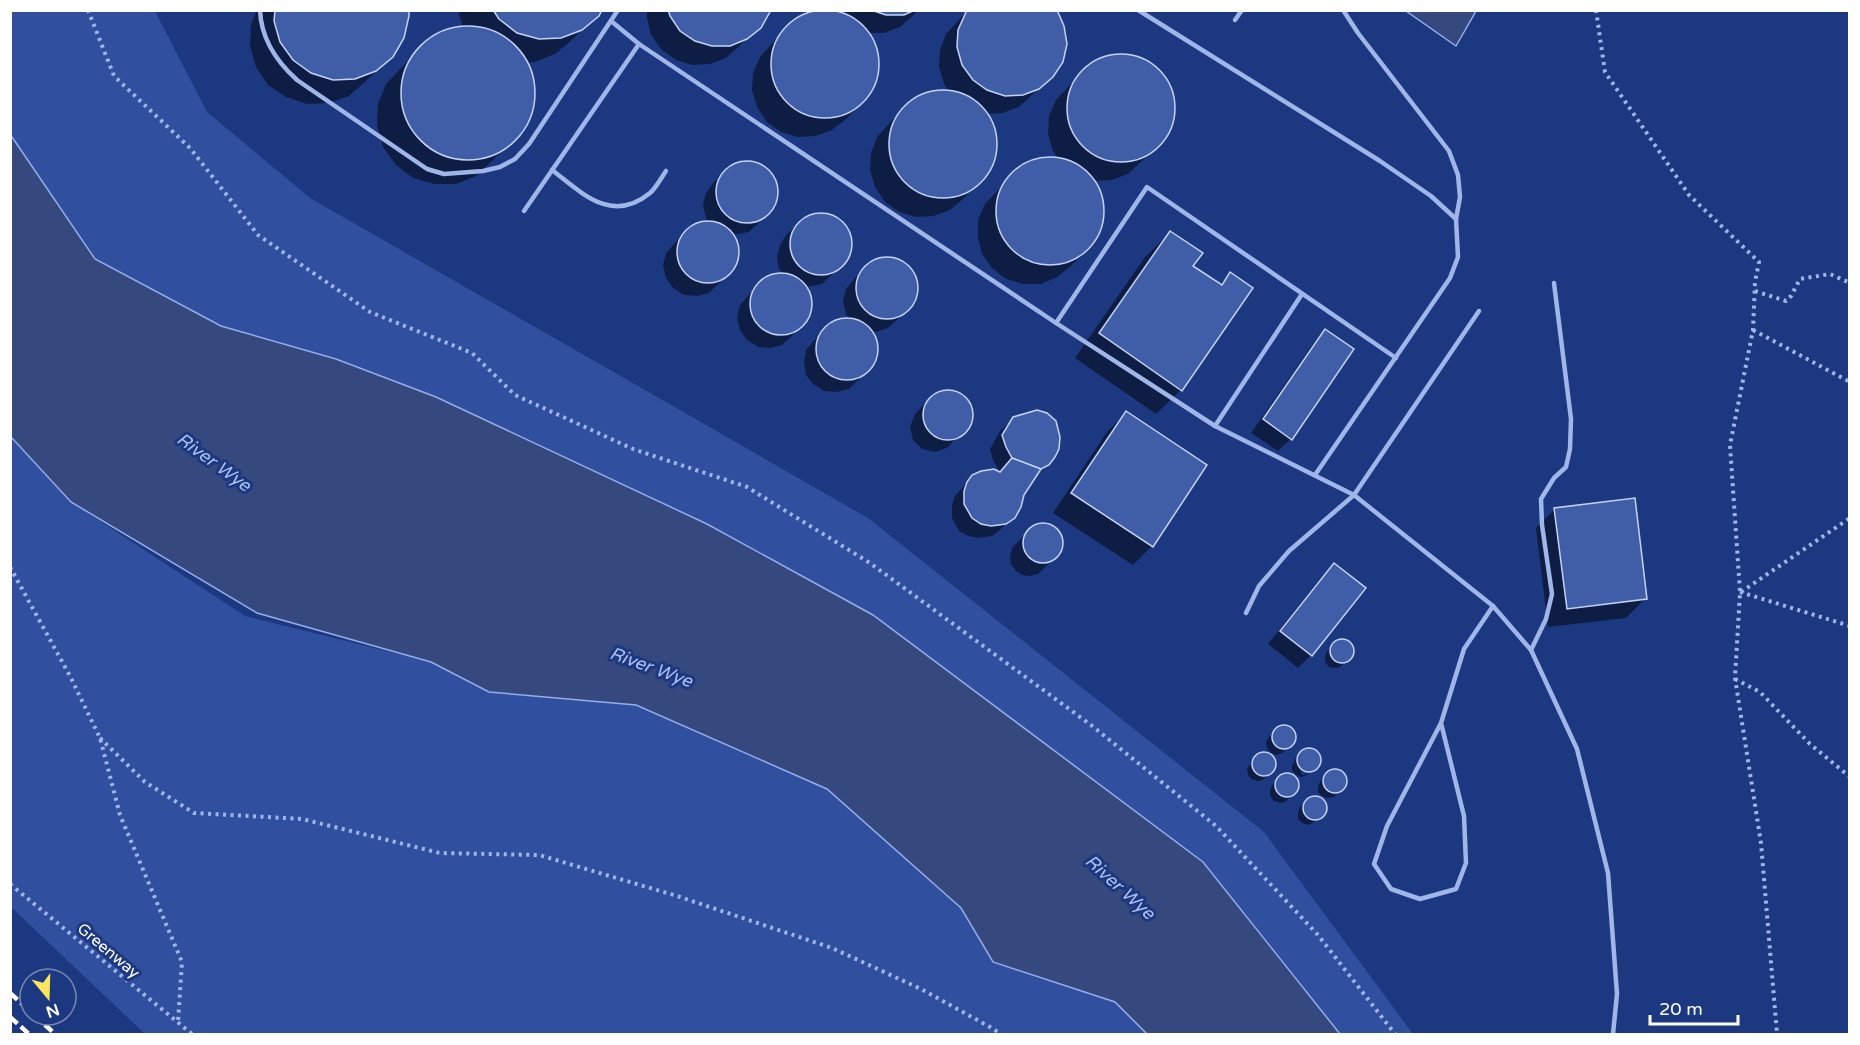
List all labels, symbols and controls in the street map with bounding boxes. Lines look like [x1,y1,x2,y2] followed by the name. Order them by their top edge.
[173,428,256,497] water label: River Wye
[607,642,696,692] water label: River Wye
[1081,850,1160,925] water label: River Wye
[73,919,144,983] street label: Greenway
[18,967,78,1027] north arrow
[1650,988,1738,1026] scale bar
[1659,998,1703,1020] text: 20 m
[43,999,62,1022] text: N

